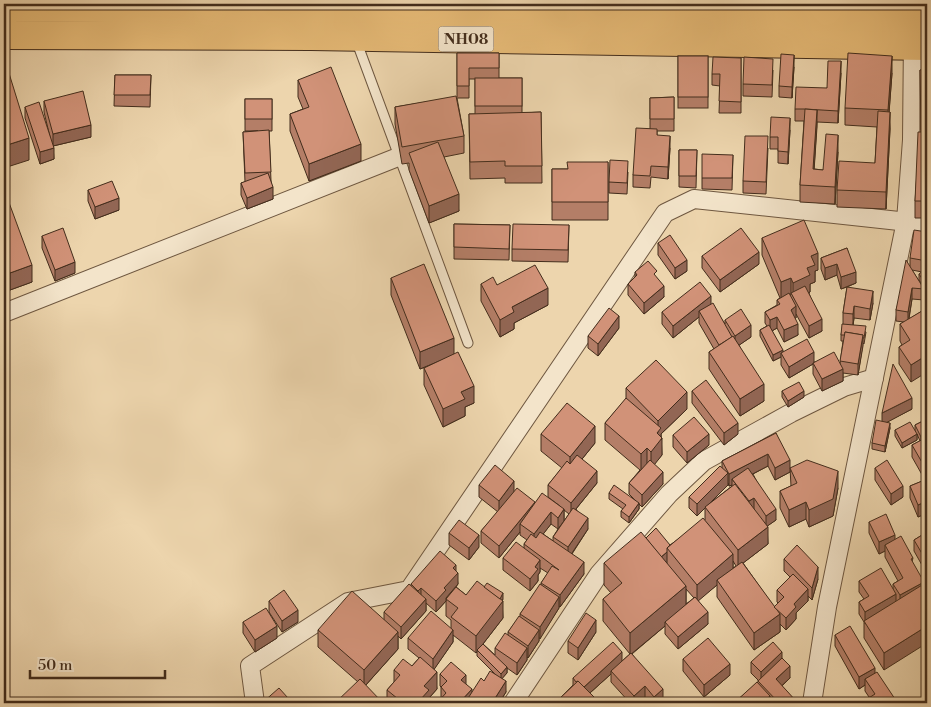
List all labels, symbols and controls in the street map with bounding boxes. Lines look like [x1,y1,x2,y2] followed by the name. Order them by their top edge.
[438,26,494,52] road number: NH08
[30,647,165,679] scale bar
[38,656,72,675] text: 50 m

